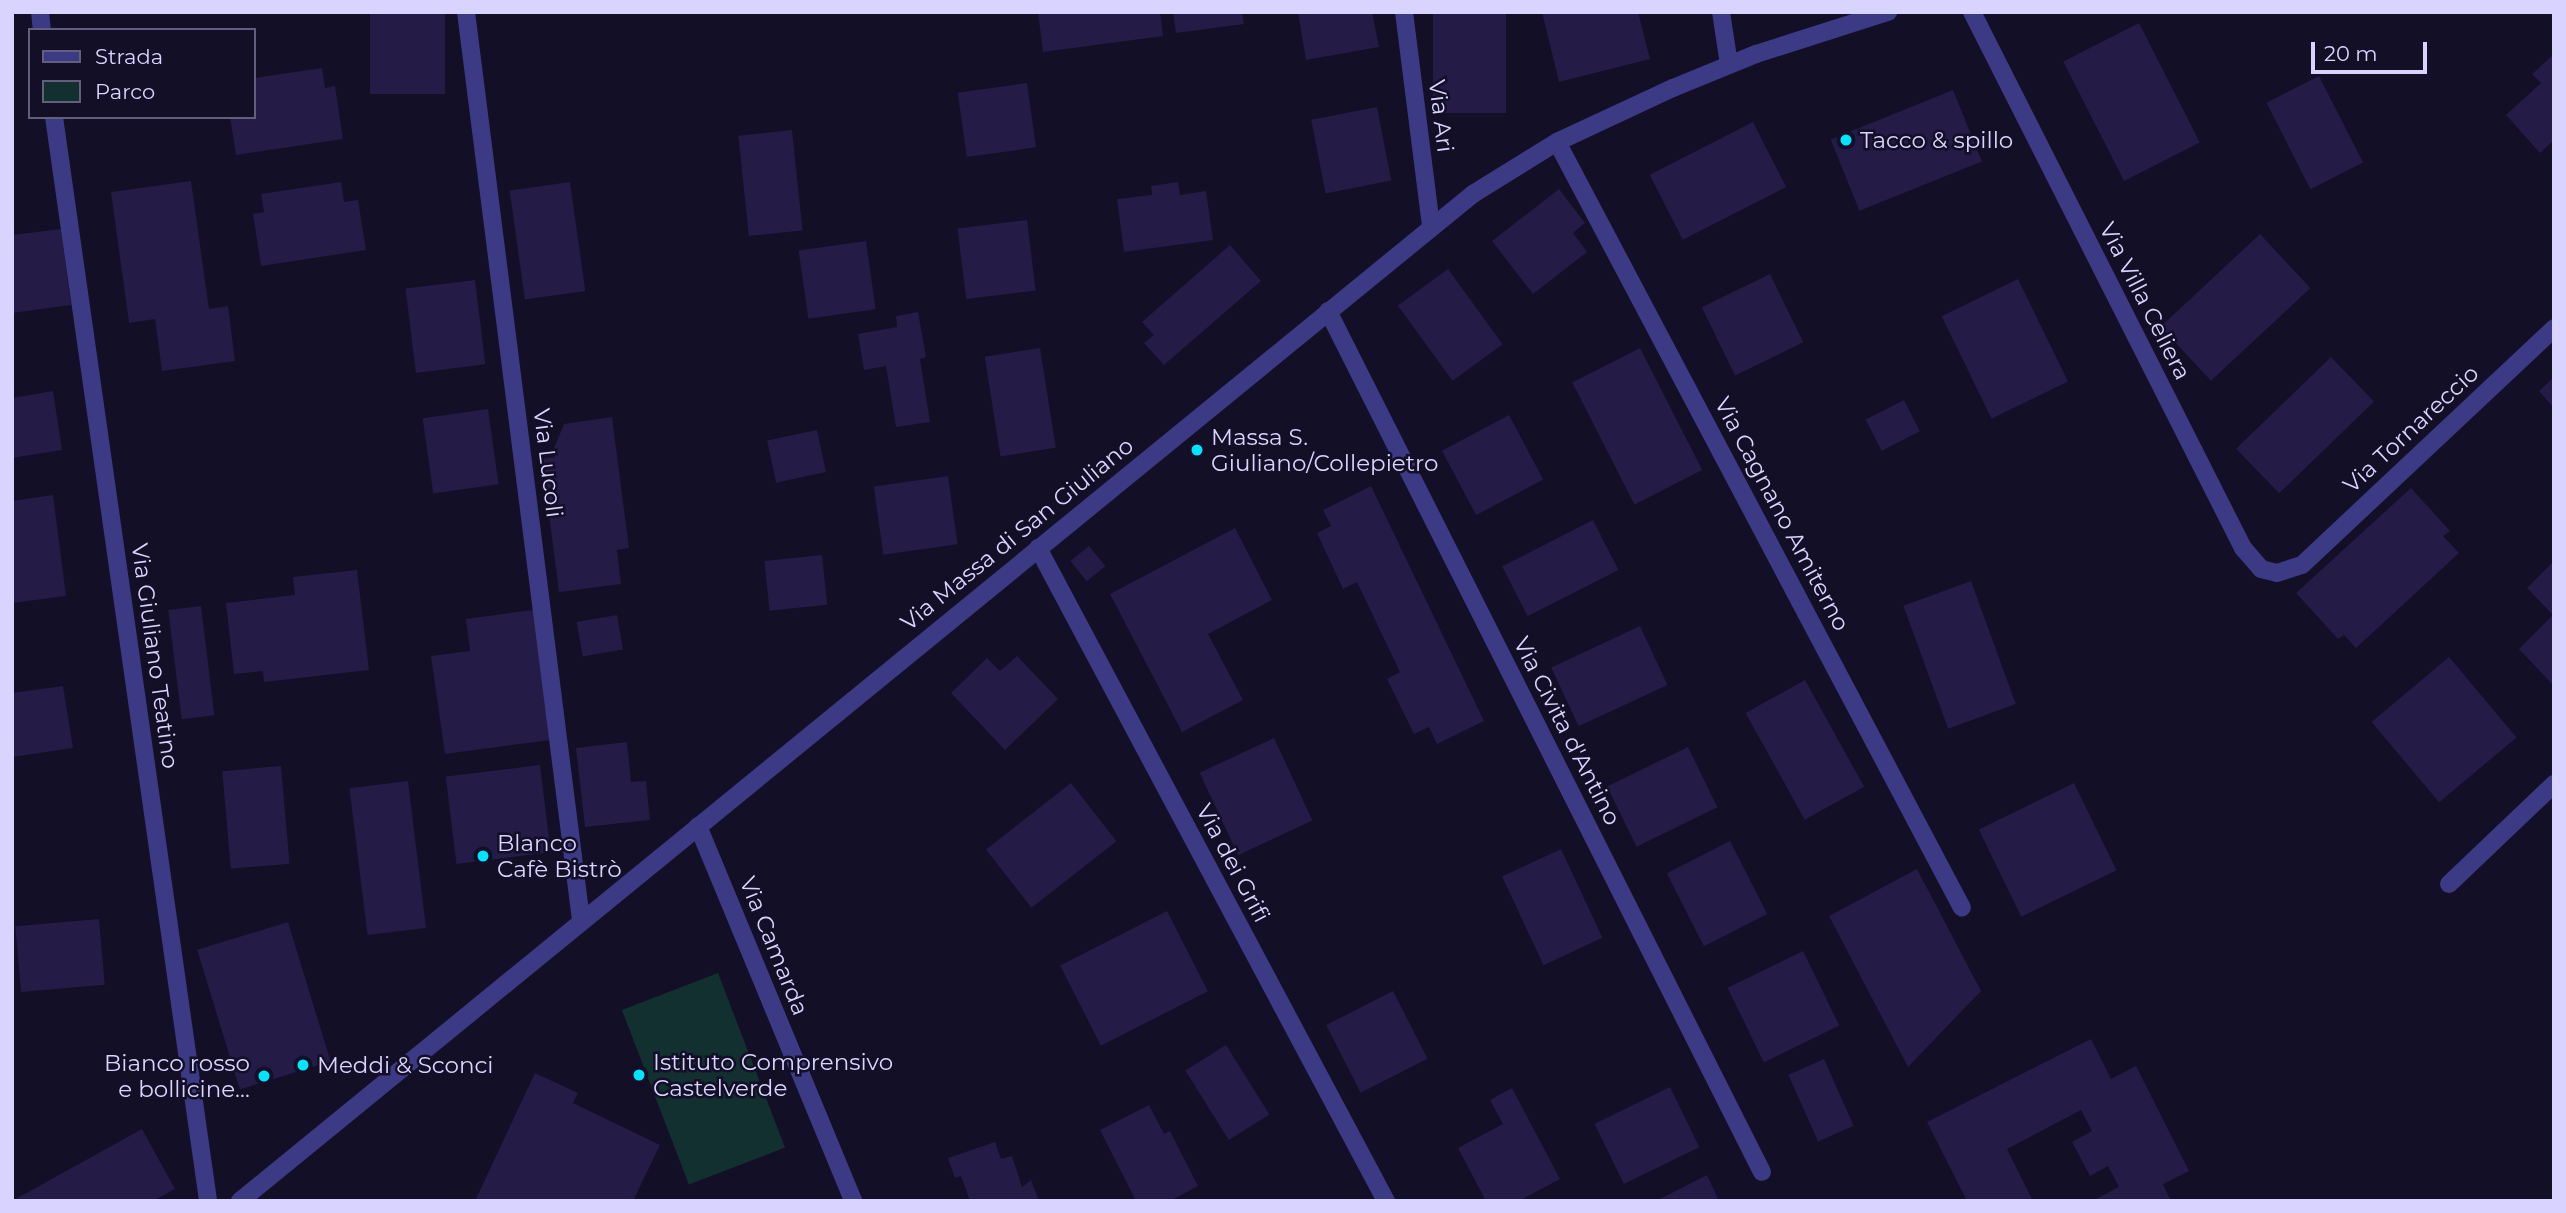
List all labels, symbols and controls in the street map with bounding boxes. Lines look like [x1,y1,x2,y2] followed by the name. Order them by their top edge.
[28,28,256,119] legend
[2314,28,2430,72] scale bar
[2324,41,2378,66] text: 20 m
[95,44,163,69] text: Strada
[1423,78,1459,154] street label: Via Ari
[95,79,155,104] text: Parco
[1860,126,2013,154] place label: Tacco & spillo
[1838,132,1854,148] marker: Tacco & spillo
[2093,218,2197,384] street label: Via Villa Celiera
[2338,359,2484,499] street label: Via Tornareccio
[1709,392,1855,636] street label: Via Cagnano Amiterno
[528,407,568,519] street label: Via Lucoli
[1211,423,1438,477] place label: Massa S. Giuliano/Collepietro
[895,432,1139,636] street label: Via Massa di San Giuliano
[1189,442,1205,458] marker: Massa S. Giuliano/Collepietro
[126,542,184,770] street label: Via Giuliano Teatino
[1508,632,1626,830] street label: Via Civita d'Antino
[1190,799,1276,927] street label: Via dei Grifi
[497,829,622,883] place label: Blanco Cafè Bistrò
[475,848,491,864] marker: Blanco Cafè Bistrò
[734,873,814,1019] street label: Via Camarda
[653,1048,893,1102] place label: Istituto Comprensivo Castelverde
[104,1049,250,1103] place label: Bianco rosso e bollicine…
[317,1051,493,1079] place label: Meddi & Sconci
[295,1057,311,1073] marker: Meddi & Sconci
[631,1067,647,1083] marker: Istituto Comprensivo Castelverde
[256,1068,272,1084] marker: Bianco rosso e bollicine…

